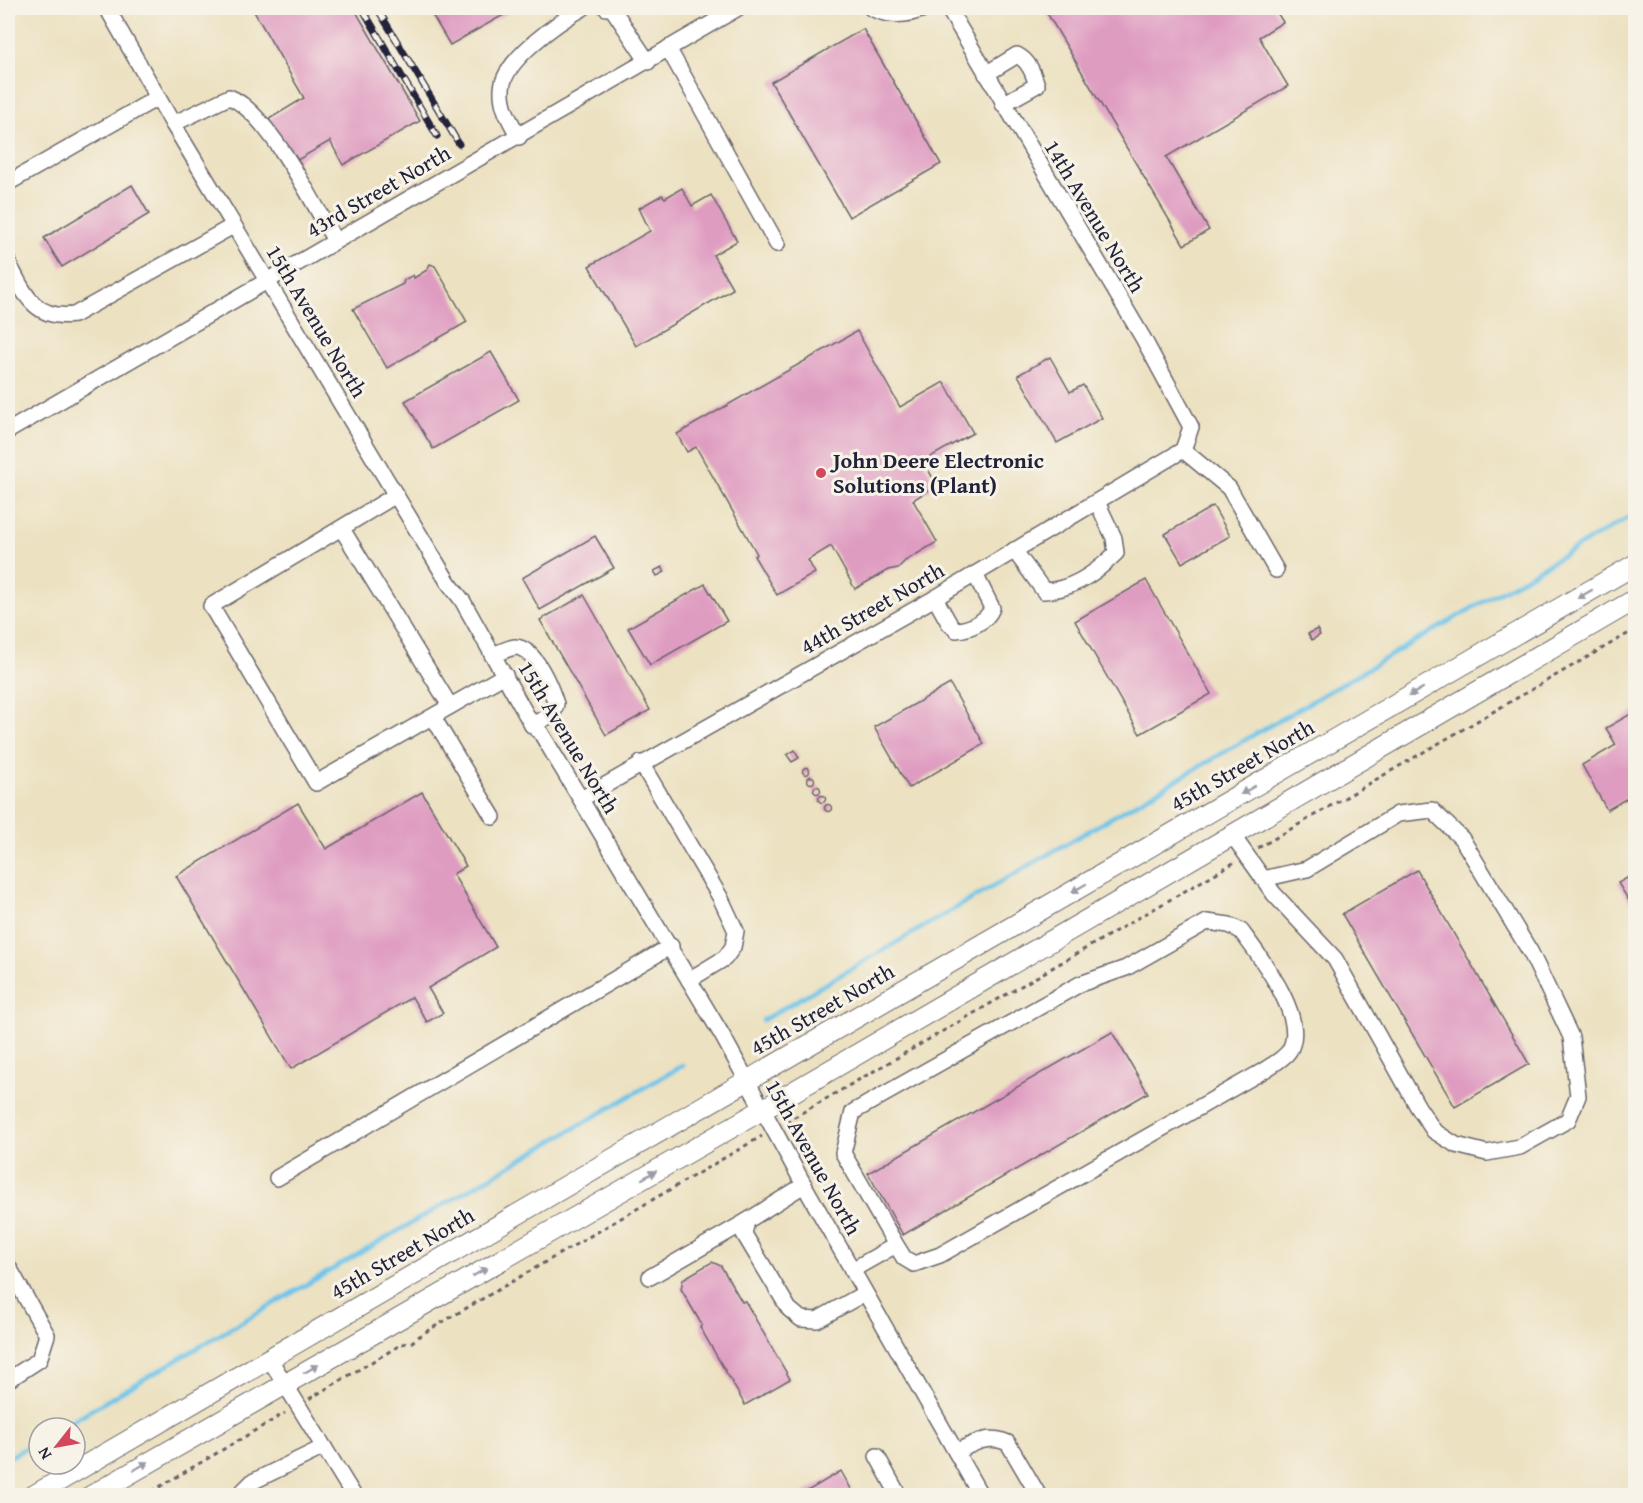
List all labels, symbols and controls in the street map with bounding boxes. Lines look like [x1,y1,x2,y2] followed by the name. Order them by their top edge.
[1037,133,1154,299] street label: 14th Avenue North
[300,136,457,245] street label: 43rd Street North
[259,238,376,404] street label: 15th Avenue North
[829,444,1044,501] place label: John Deere Electronic Solutions (Plant)
[814,466,828,480] marker: John Deere Electronic Solutions (Plant)
[794,553,950,662] street label: 44th Street North
[1577,588,1593,599] one-way arrow
[511,654,628,820] street label: 15th Avenue North
[1408,686,1424,697] one-way arrow
[1164,710,1320,819] street label: 45th Street North
[1240,784,1256,795] one-way arrow
[1071,882,1087,893] one-way arrow
[744,954,900,1063] street label: 45th Street North
[758,1073,870,1241] street label: 15th Avenue North
[641,1170,658,1180] one-way arrow
[324,1198,480,1307] street label: 45th Street North
[472,1267,489,1277] one-way arrow
[302,1365,319,1375] one-way arrow
[27,1416,87,1476] north arrow
[31,1443,57,1464] text: N
[133,1462,150,1472] one-way arrow

